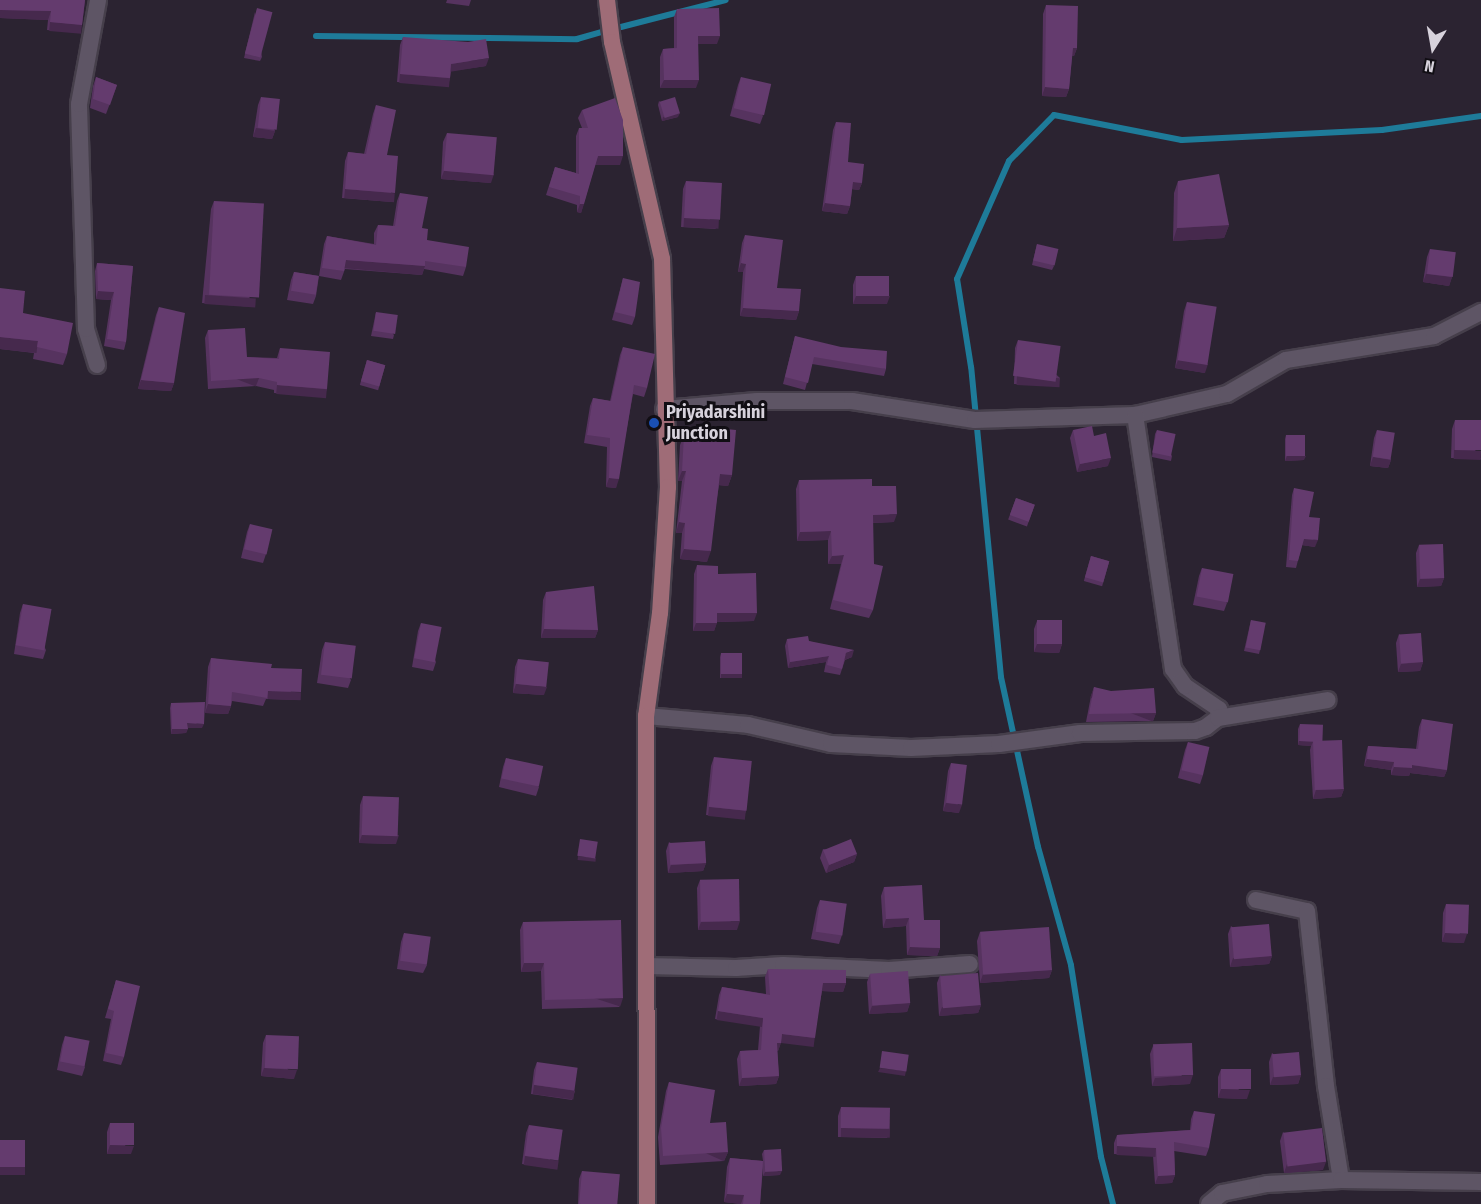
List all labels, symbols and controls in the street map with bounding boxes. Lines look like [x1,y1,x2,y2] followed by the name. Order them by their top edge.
[1403,18,1463,78] north arrow
[1423,56,1436,76] text: N
[666,402,765,444] place label: Priyadarshini Junction
[647,416,661,430] marker: Priyadarshini Junction

